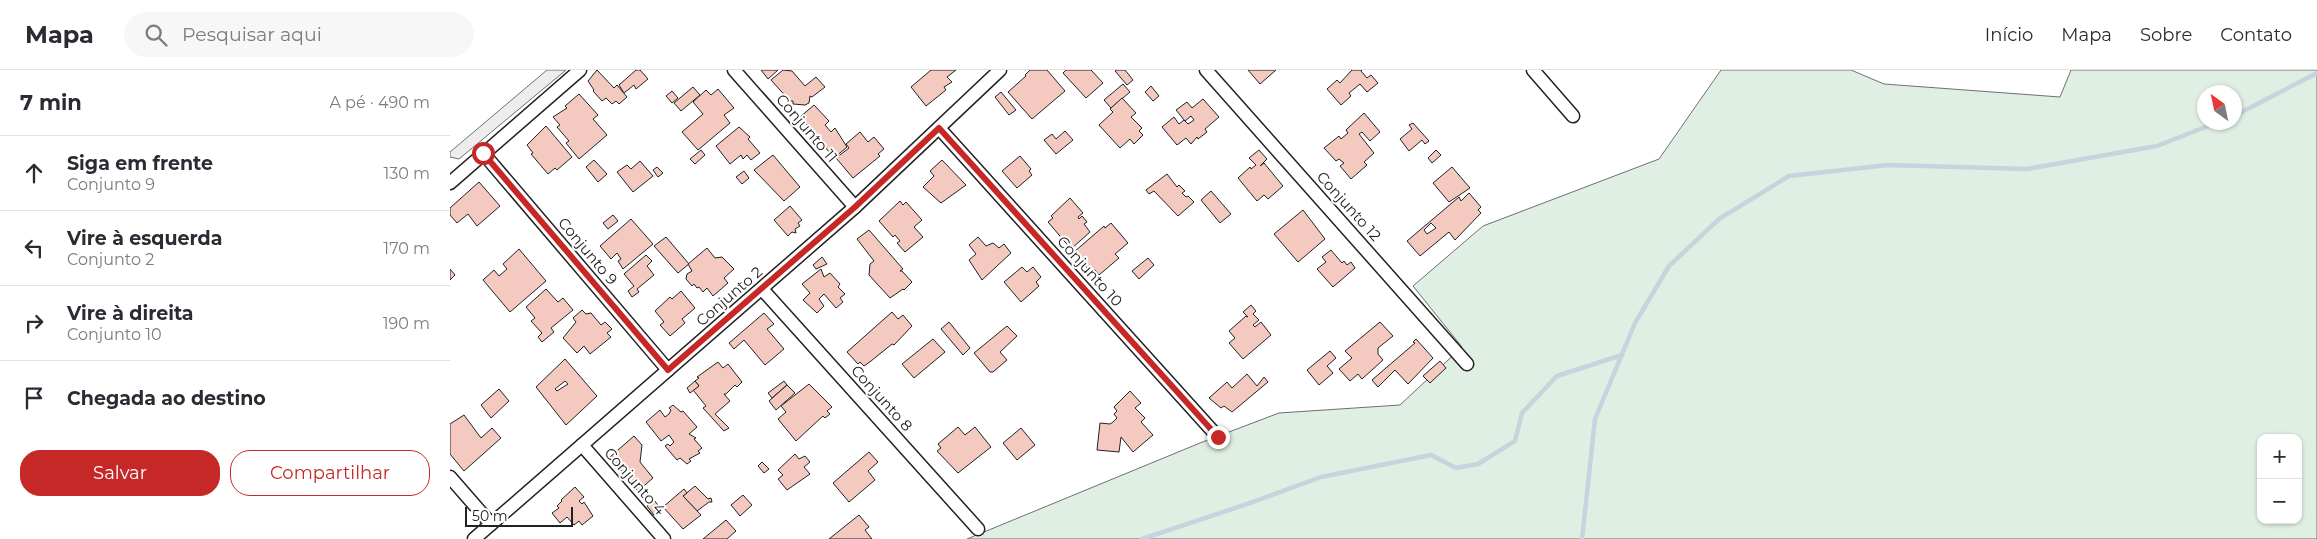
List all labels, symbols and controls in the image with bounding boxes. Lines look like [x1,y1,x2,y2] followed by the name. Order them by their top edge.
[124,12,474,57] search box
[25,20,94,49] text: Mapa
[142,21,170,49] icon: search
[182,23,322,46] text: Pesquisar aqui
[1985,24,2033,46] text: Início
[2061,24,2112,46] text: Mapa
[2140,24,2192,46] text: Sobre
[2220,24,2292,46] text: Contato
[2197,85,2242,130] north arrow
[20,90,82,115] text: 7 min
[772,90,842,166] street label: Conjunto 11
[329,93,430,112] text: A pé · 490 m
[472,142,495,165] route start
[67,152,213,175] text: Siga em frente
[20,159,48,187] icon: ahead
[383,164,430,183] text: 130 m
[1313,167,1385,245] street label: Conjunto 12
[67,175,155,194] text: Conjunto 9
[554,213,622,289] street label: Conjunto 9
[67,227,222,250] text: Vire à esquerda
[1053,232,1127,310] street label: Conjunto 10
[20,234,48,262] icon: left
[383,239,430,258] text: 170 m
[67,250,154,269] text: Conjunto 2
[692,262,766,330] street label: Conjunto 2
[67,302,194,325] text: Vire à direita
[20,309,48,337] icon: right
[383,314,430,333] text: 190 m
[67,325,162,344] text: Conjunto 10
[847,361,917,435] street label: Conjunto 8
[20,384,48,412] icon: arrive
[67,387,266,410] text: Chegada ao destino
[1207,426,1230,449] route end
[2257,434,2302,524] map controls
[2257,434,2302,479] button: +
[601,443,670,519] street label: Conjunto 4
[20,450,220,496] button: Salvar
[230,450,430,496] button: Compartilhar
[2257,479,2302,524] button: −
[465,504,572,527] scale bar
[472,507,508,525] text: 50 m

